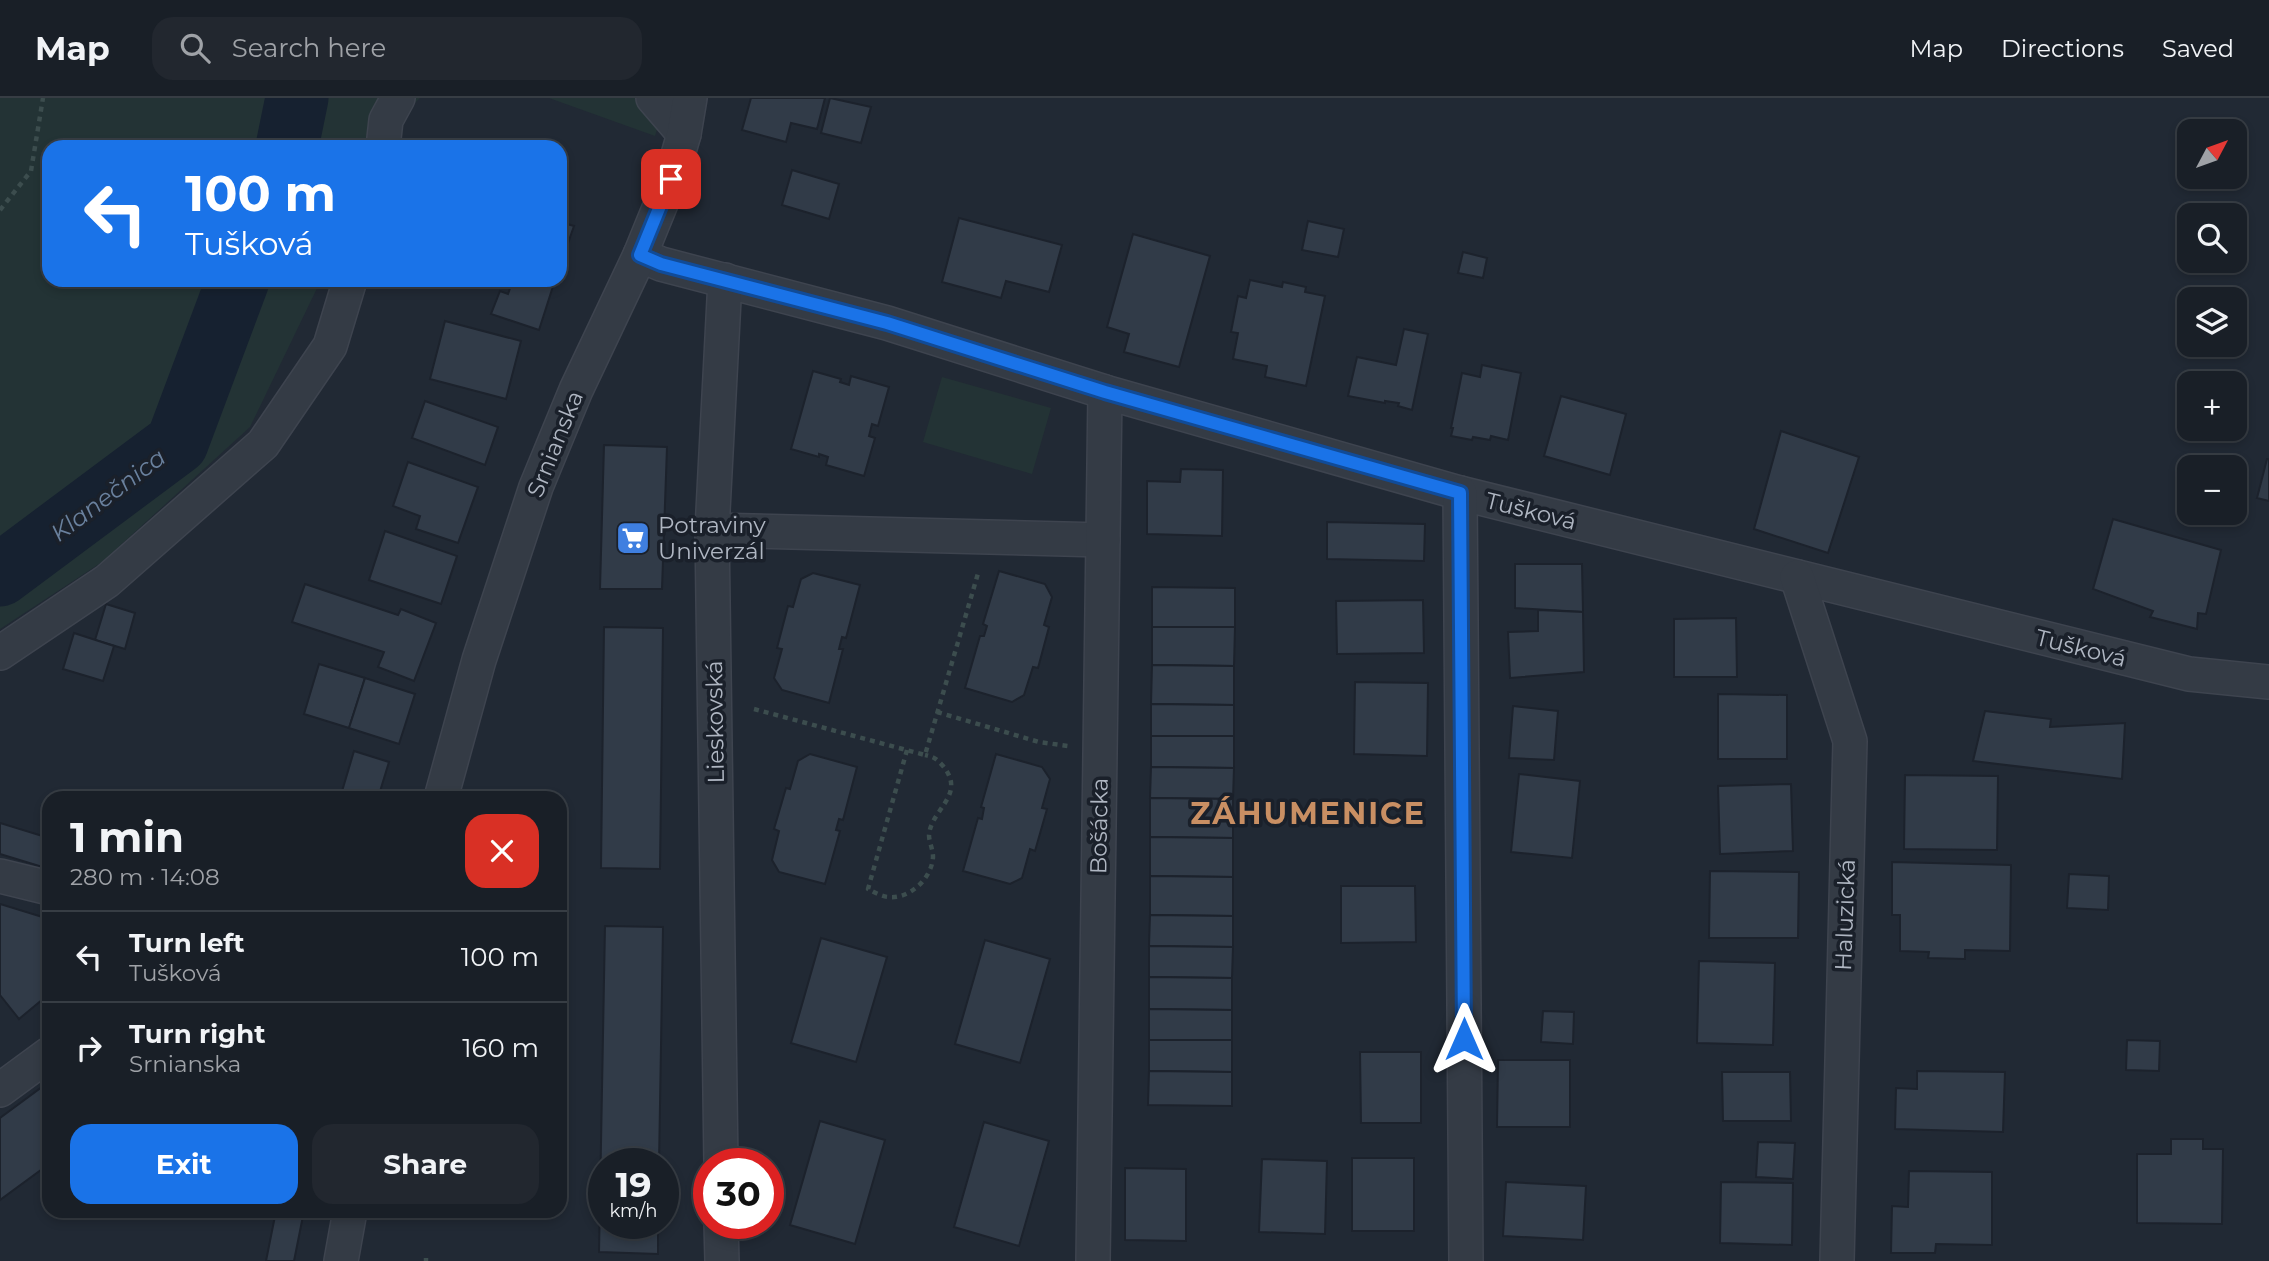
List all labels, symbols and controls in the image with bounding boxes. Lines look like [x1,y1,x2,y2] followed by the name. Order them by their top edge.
[152,17,642,80] search box
[35,28,110,68] text: Map
[176,29,214,67] icon: search
[232,32,386,64] text: Search here
[1910,34,1963,63] text: Map
[2001,34,2124,63] text: Directions
[2162,34,2234,63] text: Saved
[2177,119,2247,189] north arrow
[2177,119,2247,525] map controls
[641,149,701,209] pin
[652,160,690,198] icon: arrive
[185,164,336,223] text: 100 m
[70,168,161,259] icon: left
[2177,203,2247,273] button: search
[185,224,314,263] text: Tušková
[2177,287,2247,357] button: layers
[2177,371,2247,441] button: +
[521,387,589,501] street label: Srnianska
[45,442,171,548] water label: Klanečnica
[2177,455,2247,525] button: −
[1483,486,1579,536] street label: Tušková
[658,511,766,565] place label: Potraviny Univerzál
[614,519,652,557] supermarket icon: Potraviny Univerzál
[2033,623,2129,673] street label: Tušková
[700,660,730,784] street label: Lieskovská
[1084,778,1114,874] street label: Bošácka
[1190,795,1426,832] district label: ZÁHUMENICE
[70,811,184,863] text: 1 min
[465,814,539,888] button: close
[1829,859,1861,971] street label: Haluzická
[70,863,220,891] text: 280 m · 14:08
[129,927,245,959] text: Turn left
[70,938,108,976] icon: left
[461,941,539,973] text: 100 m
[129,959,222,987] text: Tušková
[1427,1002,1501,1076] position arrow
[129,1018,265,1050] text: Turn right
[70,1029,108,1067] icon: right
[462,1032,539,1064] text: 160 m
[129,1050,241,1078] text: Srnianska
[70,1124,298,1204] button: Exit
[312,1124,539,1204] button: Share
[693,1148,784,1239] speed limit sign: 30
[615,1163,652,1206] text: 19
[609,1200,658,1222] text: km/h

